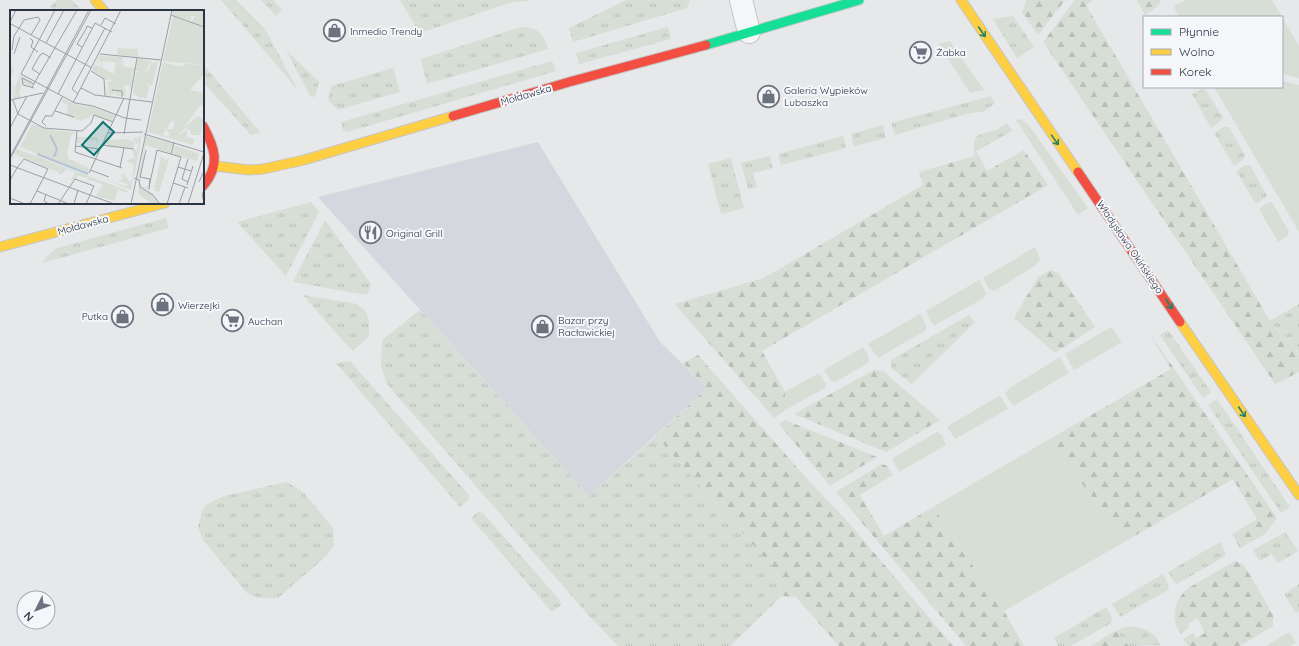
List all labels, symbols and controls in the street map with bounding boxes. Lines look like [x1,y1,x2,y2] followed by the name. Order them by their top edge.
[10,10,204,204] inset map
[1143,16,1283,88] legend
[322,18,348,44] shop icon: Inmedio Trendy
[1179,24,1219,39] text: Płynnie
[350,25,422,38] place label: Inmedio Trendy
[978,27,986,38] one-way arrow
[908,39,934,65] supermarket icon: Żabka
[1179,44,1215,59] text: Wolno
[936,46,966,59] place label: Żabka
[1179,64,1212,79] text: Korek
[499,82,553,108] street label: Mołdawska
[756,83,782,109] shop icon: Galeria Wypieków Lubaszka
[784,84,868,109] place label: Galeria Wypieków Lubaszka
[1051,134,1059,145] one-way arrow
[1094,198,1166,296] street label: Władysława Okińskiego
[56,212,110,238] street label: Mołdawska
[357,220,383,246] restaurant icon: Original Grill
[386,227,442,240] place label: Original Grill
[149,292,175,318] shop icon: Wierzejki
[178,299,220,312] place label: Wierzejki
[1165,299,1173,310] one-way arrow
[110,303,136,329] shop icon: Putka
[219,308,245,334] supermarket icon: Auchan
[82,310,108,323] place label: Putka
[529,313,555,339] shop icon: Bazar przy Racławickiej
[558,314,615,339] place label: Bazar przy Racławickiej
[248,315,283,328] place label: Auchan
[1238,406,1247,417] one-way arrow
[16,590,56,630] north arrow
[21,609,36,624] text: N

